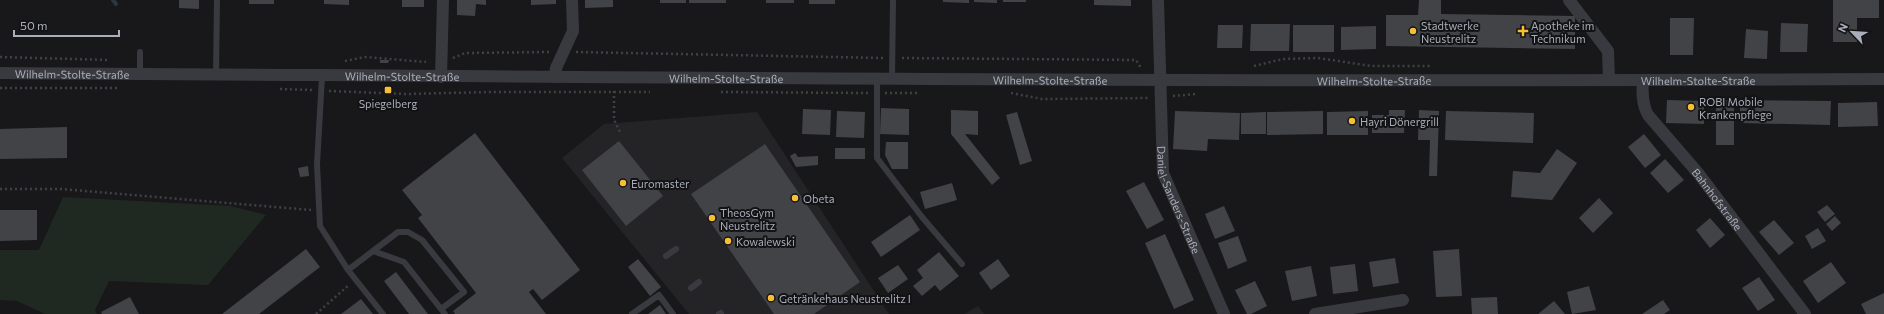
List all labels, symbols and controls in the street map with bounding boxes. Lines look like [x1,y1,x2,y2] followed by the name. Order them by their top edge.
[14,12,119,38] scale bar
[1832,12,1872,52] north arrow
[20,18,48,32] text: 50 m
[1421,19,1479,45] place label: Stadtwerke Neustrelitz
[1531,19,1594,45] place label: Apotheke im Technikum
[1835,21,1850,34] text: N
[1408,26,1418,36] marker: Stadtwerke Neustrelitz
[1518,26,1528,36] marker: Apotheke im Technikum
[15,67,129,80] street label: Wilhelm-Stolte-Straße
[345,69,459,83] street label: Wilhelm-Stolte-Straße
[669,71,783,85] street label: Wilhelm-Stolte-Straße
[993,73,1107,86] street label: Wilhelm-Stolte-Straße
[1641,73,1755,87] street label: Wilhelm-Stolte-Straße
[1317,74,1431,87] street label: Wilhelm-Stolte-Straße
[383,85,393,95] marker: Spiegelberg
[1699,95,1772,121] place label: ROBI Mobile Krankenpflege
[359,97,417,110] place label: Spiegelberg
[1686,102,1696,112] marker: ROBI Mobile Krankenpflege
[1360,115,1439,128] place label: Hayri Dönergrill
[1347,116,1357,126] marker: Hayri Dönergrill
[1156,146,1204,256] street label: Daniel-Sanders-Straße
[1690,165,1745,233] street label: Bahnhofstraße
[631,177,690,190] place label: Euromaster
[618,178,628,188] marker: Euromaster
[803,192,834,205] place label: Obeta
[790,193,800,203] marker: Obeta
[720,206,776,232] place label: TheosGym Neustrelitz
[707,213,717,223] marker: TheosGym Neustrelitz
[736,235,795,248] place label: Kowalewski
[723,236,733,246] marker: Kowalewski
[779,292,911,305] place label: Getränkehaus Neustrelitz I
[766,293,776,303] marker: Getränkehaus Neustrelitz I

